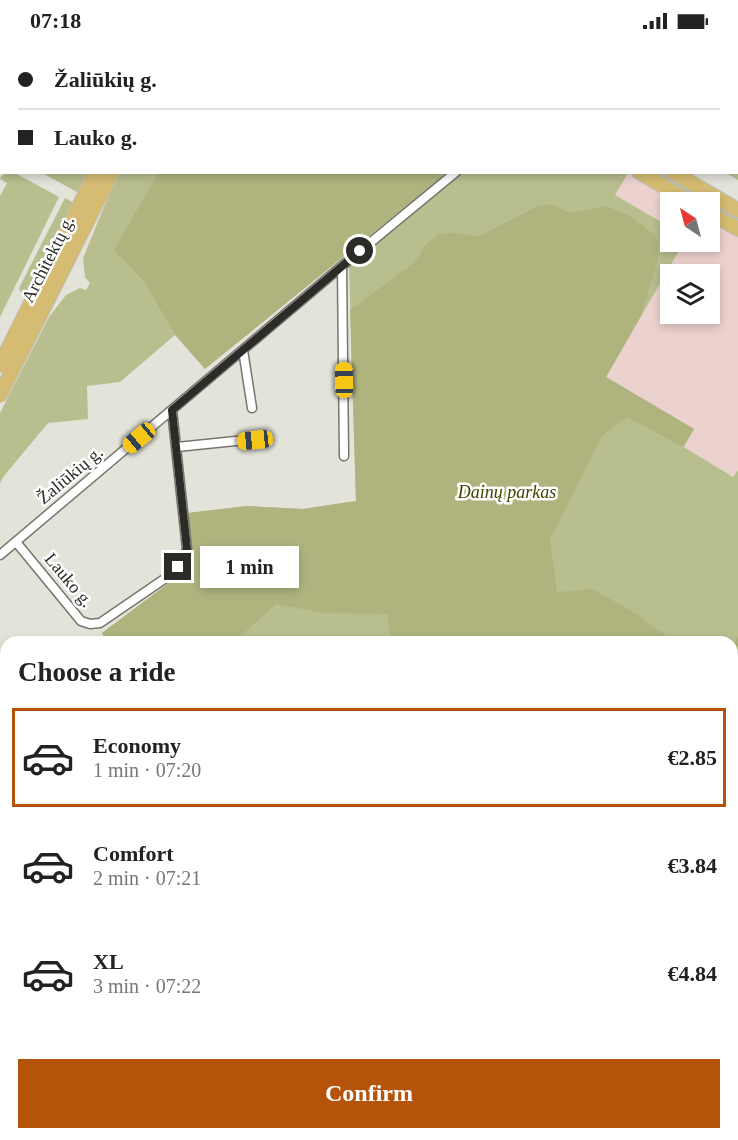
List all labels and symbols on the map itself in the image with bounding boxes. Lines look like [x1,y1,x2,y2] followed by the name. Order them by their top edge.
[660,192,720,252] north arrow
[18,212,78,306] street label: Architektų g.
[346,237,373,264] route start
[335,362,353,398] car
[119,420,159,456] car
[236,429,274,451] car
[33,441,107,508] street label: Žaliūkių g.
[457,482,556,502] park label: Dainų parkas
[199,546,298,588] callout: 1 min
[41,549,97,611] street label: Lauko g.
[164,553,191,580] route end

